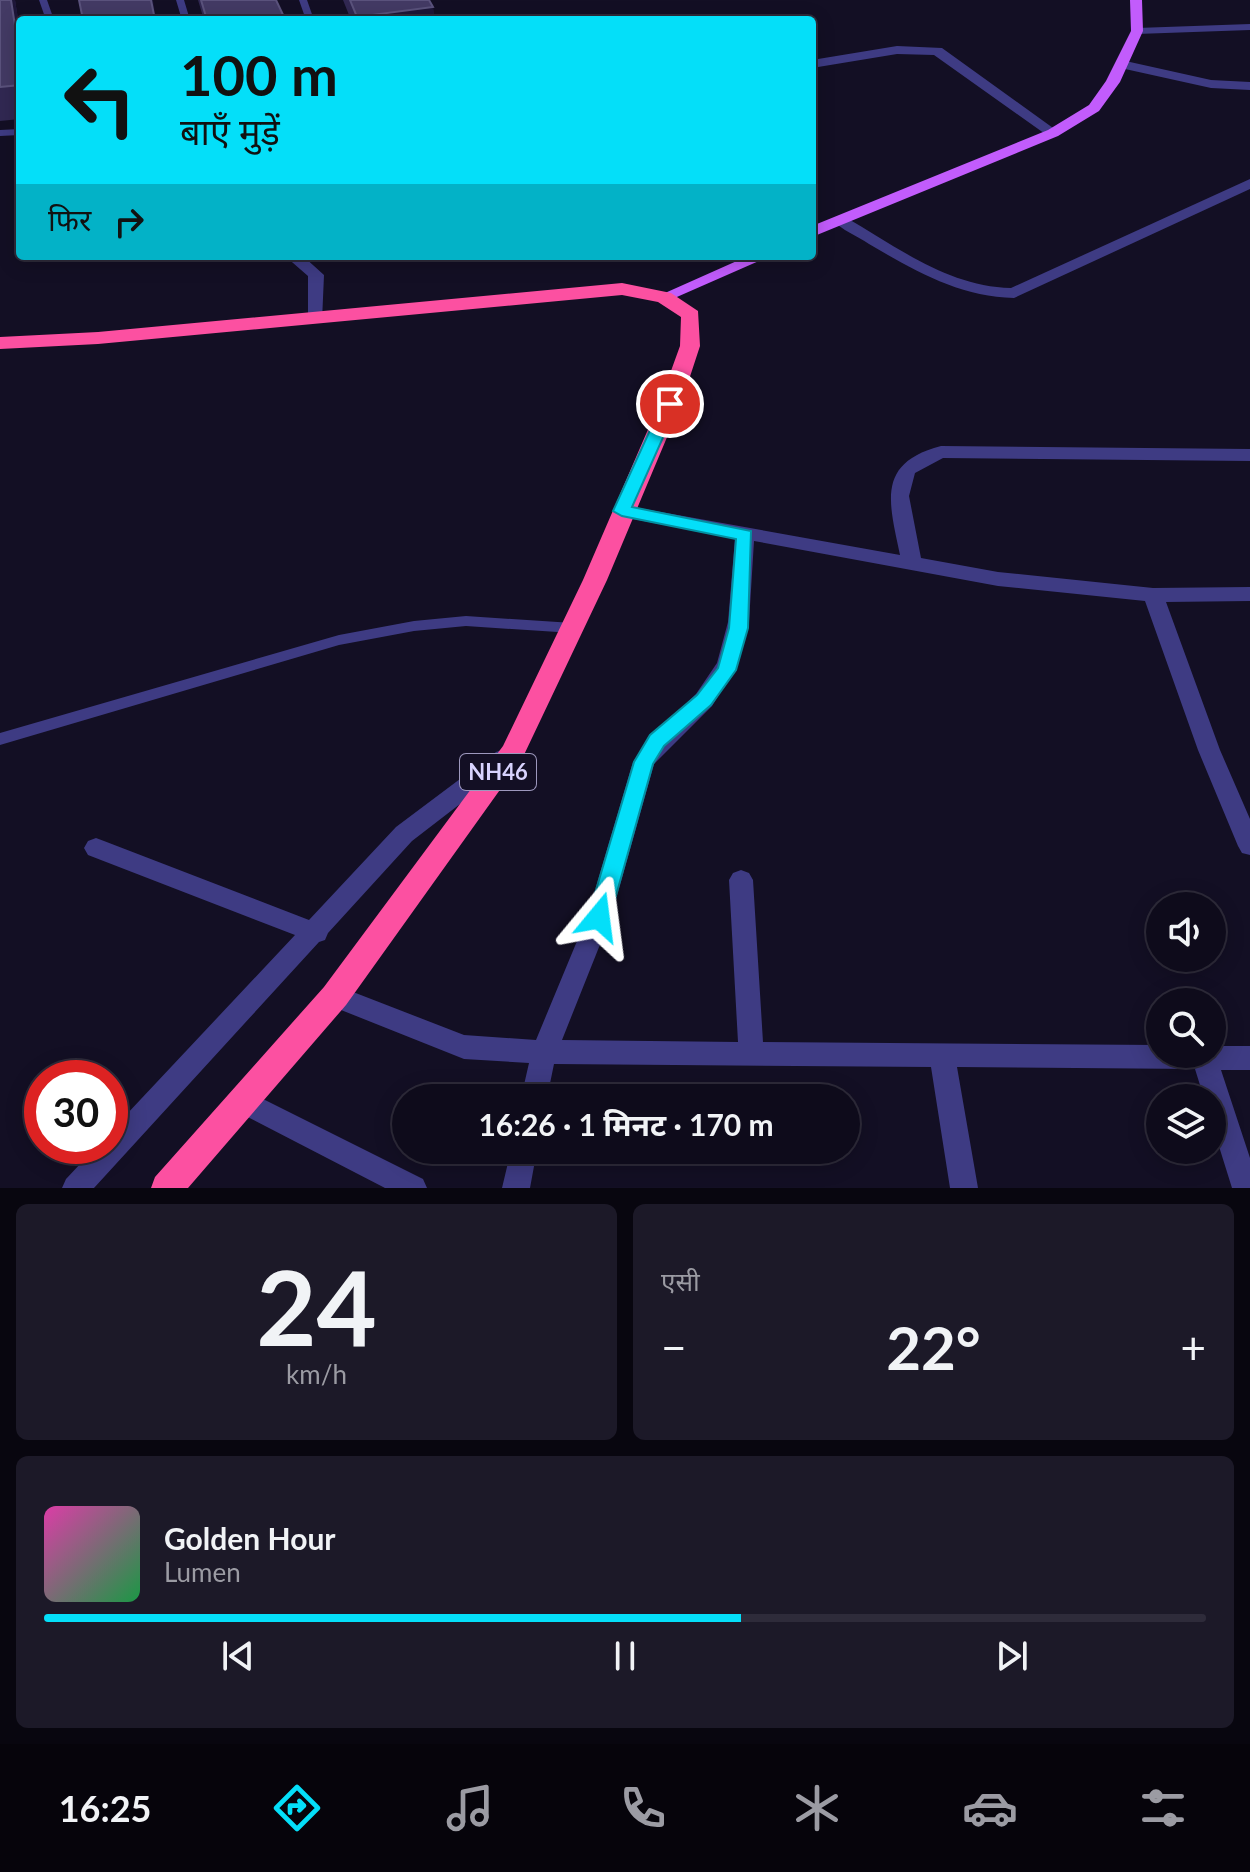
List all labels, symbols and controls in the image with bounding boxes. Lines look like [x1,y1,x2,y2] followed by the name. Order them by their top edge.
[180,41,338,108] text: 100 m
[48,48,152,152] icon: left
[180,109,280,153] text: बाएँ मुड़ें
[107,200,151,244] icon: right
[48,201,91,237] text: फिर
[636,370,704,438] pin
[648,382,692,426] icon: arrive
[460,754,536,790] road number: NH46
[557,875,641,959] position arrow
[1146,892,1226,1164] map controls
[1146,892,1226,972] button: sound
[1146,988,1226,1068] button: search
[24,1060,128,1164] speed limit sign: 30
[1146,1084,1226,1164] button: layers
[478,1106,774,1142] text: 16:26 · 1 मिनट · 170 m
[256,1243,377,1368] text: 24
[661,1265,700,1297] text: एसी
[886,1311,981,1383] text: 22°
[661,1321,687,1373] text: −
[1180,1321,1206,1373] text: +
[286,1358,347,1390] text: km/h
[164,1520,336,1556] text: Golden Hour
[164,1556,241,1588] text: Lumen
[216,1634,260,1678] icon: previous
[603,1634,647,1678] icon: pause
[990,1634,1034,1678] icon: next
[269,1780,325,1836] icon: directions
[442,1780,498,1836] icon: music
[615,1780,671,1836] icon: phone
[789,1780,845,1836] icon: climate
[962,1780,1018,1836] icon: car
[1135,1780,1191,1836] icon: filters
[59,1786,151,1830] text: 16:25

